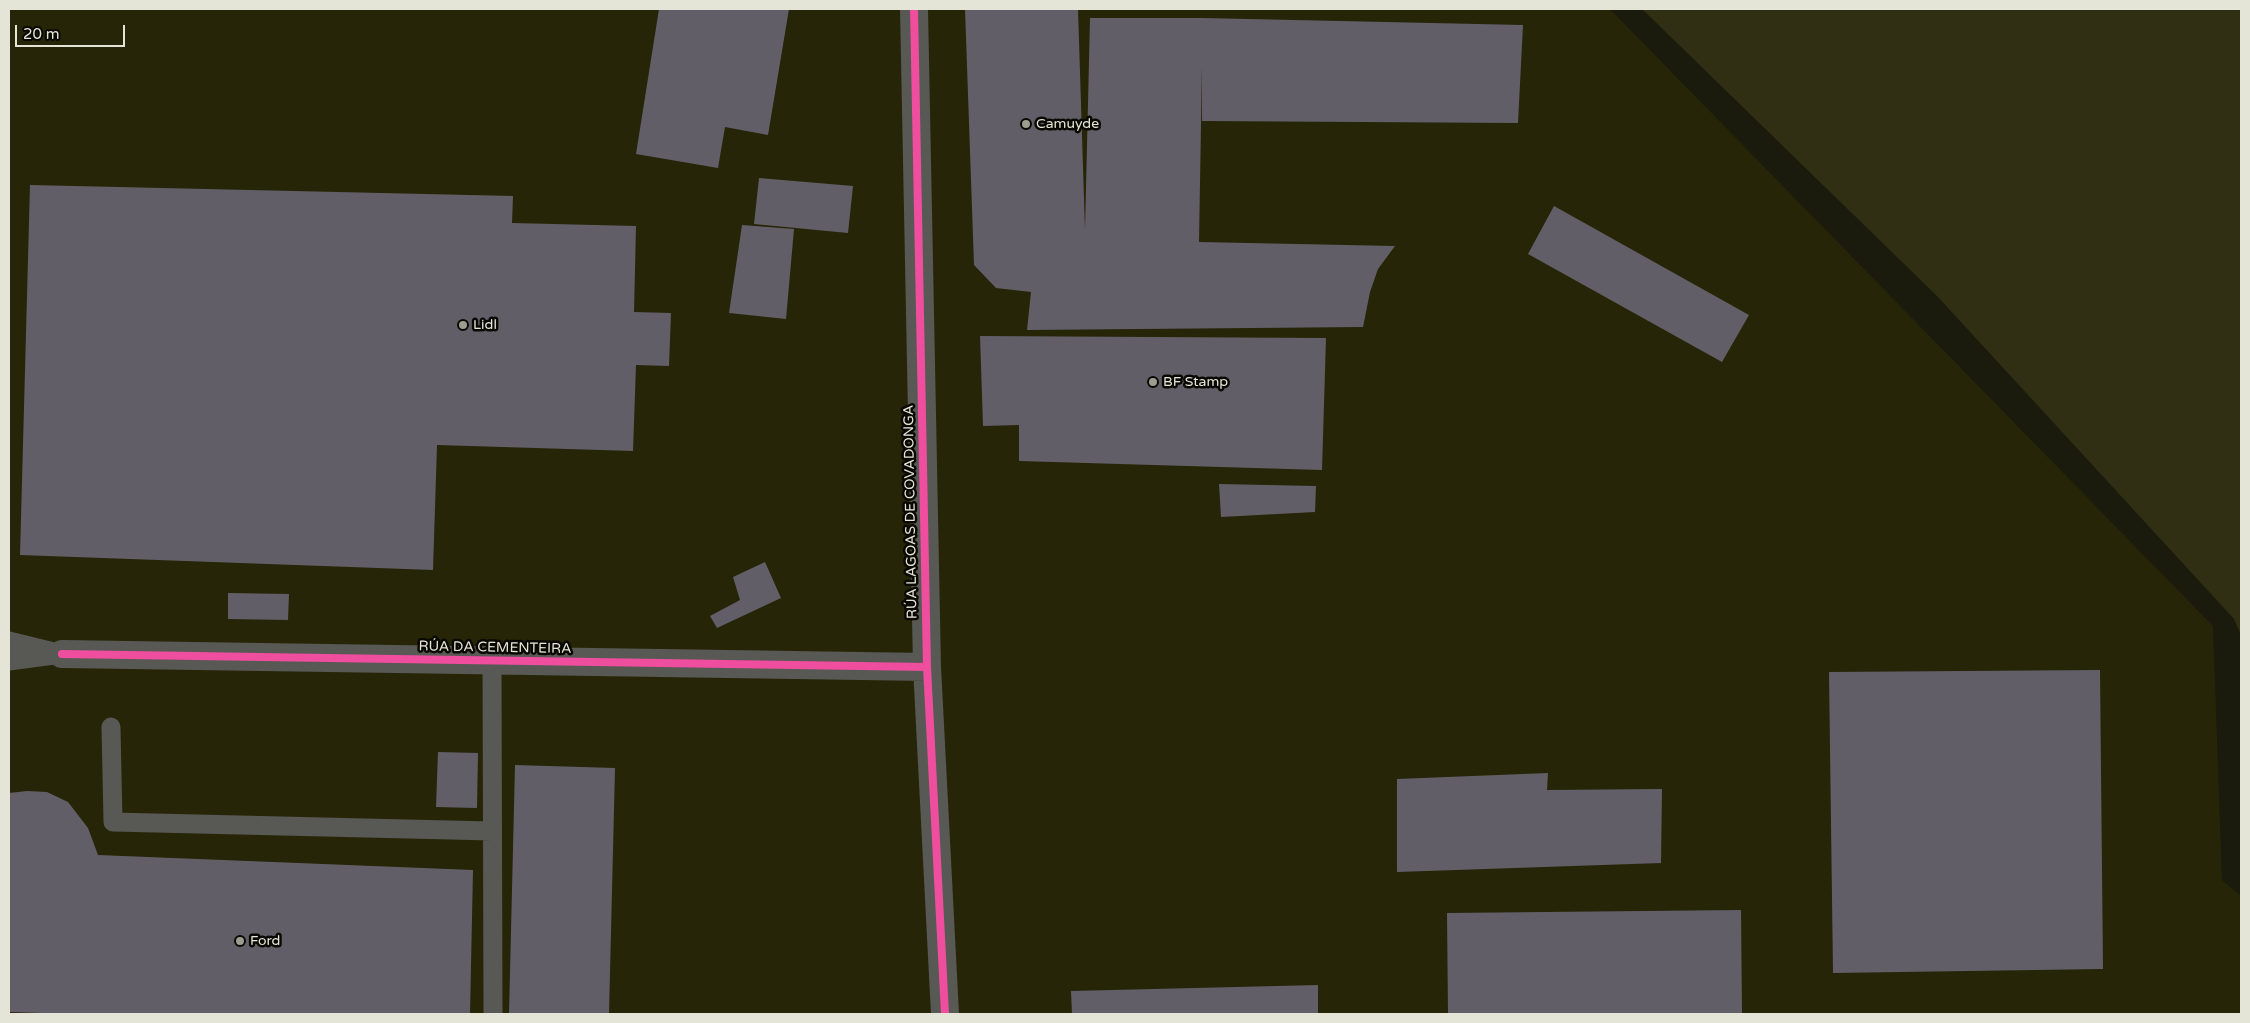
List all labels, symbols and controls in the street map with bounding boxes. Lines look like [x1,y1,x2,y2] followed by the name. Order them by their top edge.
[18,15,128,47] scale bar
[23,25,60,43] text: 20 m
[1036,116,1099,132] place label: Camuyde
[1020,118,1032,130] marker: Camuyde
[473,317,497,333] place label: Lidl
[457,319,469,331] marker: Lidl
[1163,374,1228,390] place label: BF Stamp
[1147,376,1159,388] marker: BF Stamp
[901,405,921,619] street label: RÚA LAGOAS DE COVADONGA
[418,638,572,658] street label: RÚA DA CEMENTEIRA
[250,933,280,949] place label: Ford
[234,935,246,947] marker: Ford

